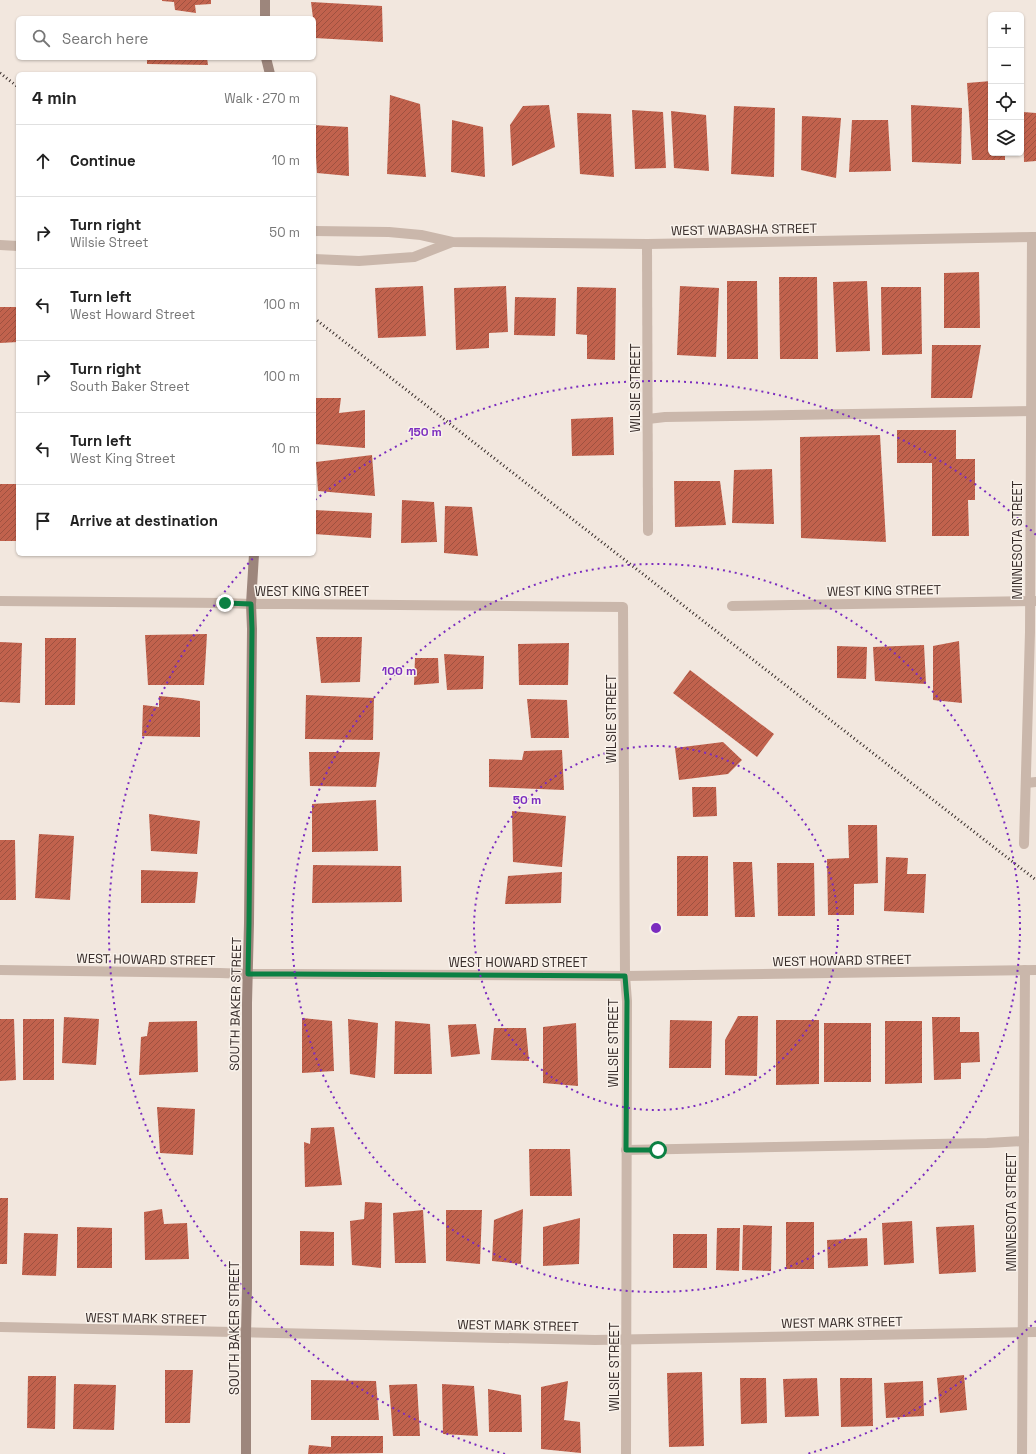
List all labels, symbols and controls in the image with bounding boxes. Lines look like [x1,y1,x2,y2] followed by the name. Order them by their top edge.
[988,12,1024,156] map controls
[988,12,1024,48] button: +
[16,16,316,60] search box
[30,27,52,49] icon: search
[62,29,148,48] text: Search here
[988,48,1024,84] button: −
[988,84,1024,120] button: locate
[32,87,77,109] text: 4 min
[224,90,300,107] text: Walk · 270 m
[988,120,1024,156] button: layers
[32,150,54,172] icon: ahead
[70,151,136,170] text: Continue
[272,152,300,169] text: 10 m
[70,215,141,234] text: Turn right
[671,220,818,239] street label: WEST WABASHA STREET
[32,222,54,244] icon: right
[269,224,300,241] text: 50 m
[70,234,149,251] text: Wilsie Street
[70,287,132,306] text: Turn left
[32,294,54,316] icon: left
[263,296,300,313] text: 100 m
[70,306,195,323] text: West Howard Street
[627,343,644,433] street label: WILSIE STREET
[70,359,141,378] text: Turn right
[32,366,54,388] icon: right
[263,368,300,385] text: 100 m
[70,378,190,395] text: South Baker Street
[408,424,442,440] text: 150 m
[70,431,132,450] text: Turn left
[32,438,54,460] icon: left
[272,440,300,457] text: 10 m
[70,450,175,467] text: West King Street
[1009,480,1026,600] street label: MINNESOTA STREET
[32,510,54,532] icon: arrive
[70,511,218,530] text: Arrive at destination
[827,581,942,600] street label: WEST KING STREET
[255,583,369,600] street label: WEST KING STREET
[216,594,234,612] route end
[382,663,416,679] text: 100 m
[603,674,620,764] street label: WILSIE STREET
[513,792,541,808] text: 50 m
[649,921,663,935] centre of rings
[226,936,245,1071] street label: SOUTH BAKER STREET
[76,950,216,969] street label: WEST HOWARD STREET
[772,951,912,970] street label: WEST HOWARD STREET
[448,954,588,971] street label: WEST HOWARD STREET
[605,998,622,1088] street label: WILSIE STREET
[649,1141,667,1159] route start
[1003,1152,1020,1272] street label: MINNESOTA STREET
[226,1261,243,1395] street label: SOUTH BAKER STREET
[85,1309,207,1328] street label: WEST MARK STREET
[781,1313,903,1332] street label: WEST MARK STREET
[457,1316,579,1335] street label: WEST MARK STREET
[606,1322,623,1412] street label: WILSIE STREET

